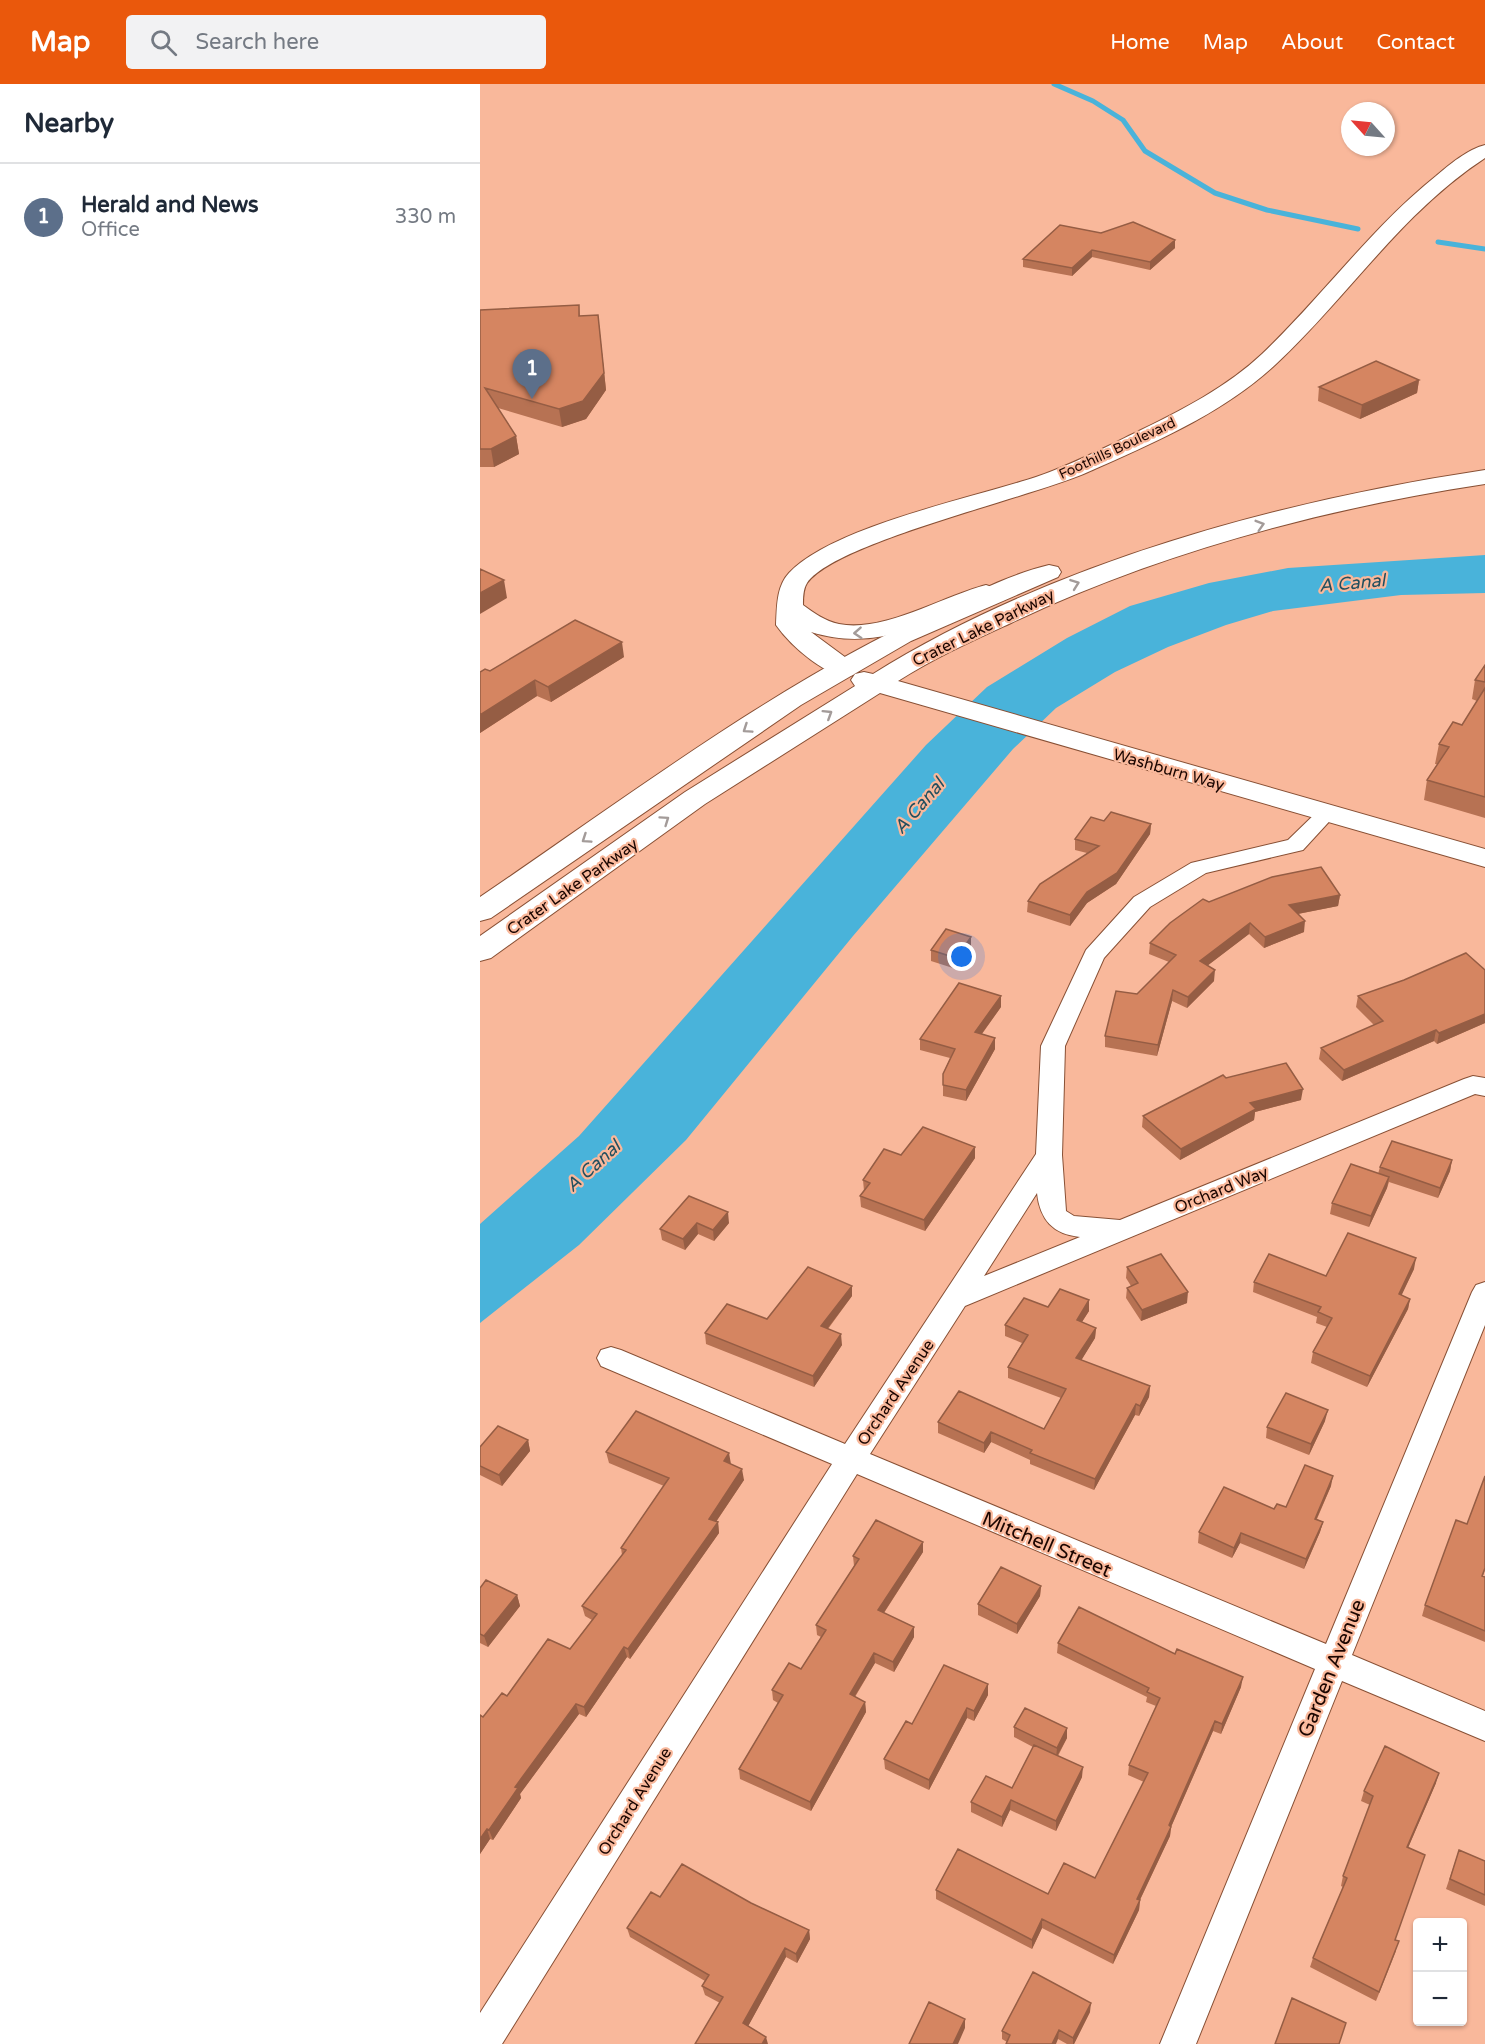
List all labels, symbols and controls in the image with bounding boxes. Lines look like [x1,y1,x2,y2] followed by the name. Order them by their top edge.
[126,15,546,69] search box
[30,25,90,59] text: Map
[147,26,180,59] icon: search
[195,29,319,55] text: Search here
[1110,30,1170,55] text: Home
[1203,30,1248,55] text: Map
[1281,30,1343,55] text: About
[1376,30,1455,55] text: Contact
[1341,102,1395,156] north arrow
[24,108,114,139] text: Nearby
[81,192,259,218] text: Herald and News
[37,205,50,229] text: 1
[395,205,456,229] text: 330 m
[81,218,140,242] text: Office
[512,350,552,399] pin: 1
[1056,414,1178,483] street label: Foothills Boulevard
[1254,520,1265,532] one-way arrow
[1318,569,1388,597] water label: A Canal
[1069,579,1079,592] one-way arrow
[909,585,1058,671] street label: Crater Lake Parkway
[854,626,863,639] one-way arrow
[822,709,832,721] one-way arrow
[742,722,753,733] one-way arrow
[1111,745,1227,796] street label: Washburn Way
[889,772,951,838] water label: A Canal
[658,816,669,827] one-way arrow
[581,832,592,843] one-way arrow
[503,834,642,940] street label: Crater Lake Parkway
[947,942,976,971] your location
[561,1134,627,1196] water label: A Canal
[1172,1162,1271,1218] street label: Orchard Way
[853,1336,939,1449] street label: Orchard Avenue
[978,1507,1115,1583] street label: Mitchell Street
[1293,1596,1371,1741] street label: Garden Avenue
[594,1744,676,1859] street label: Orchard Avenue
[1413,1918,1467,2026] map controls
[1413,1918,1467,1972] button: +
[1413,1972,1467,2026] button: −

